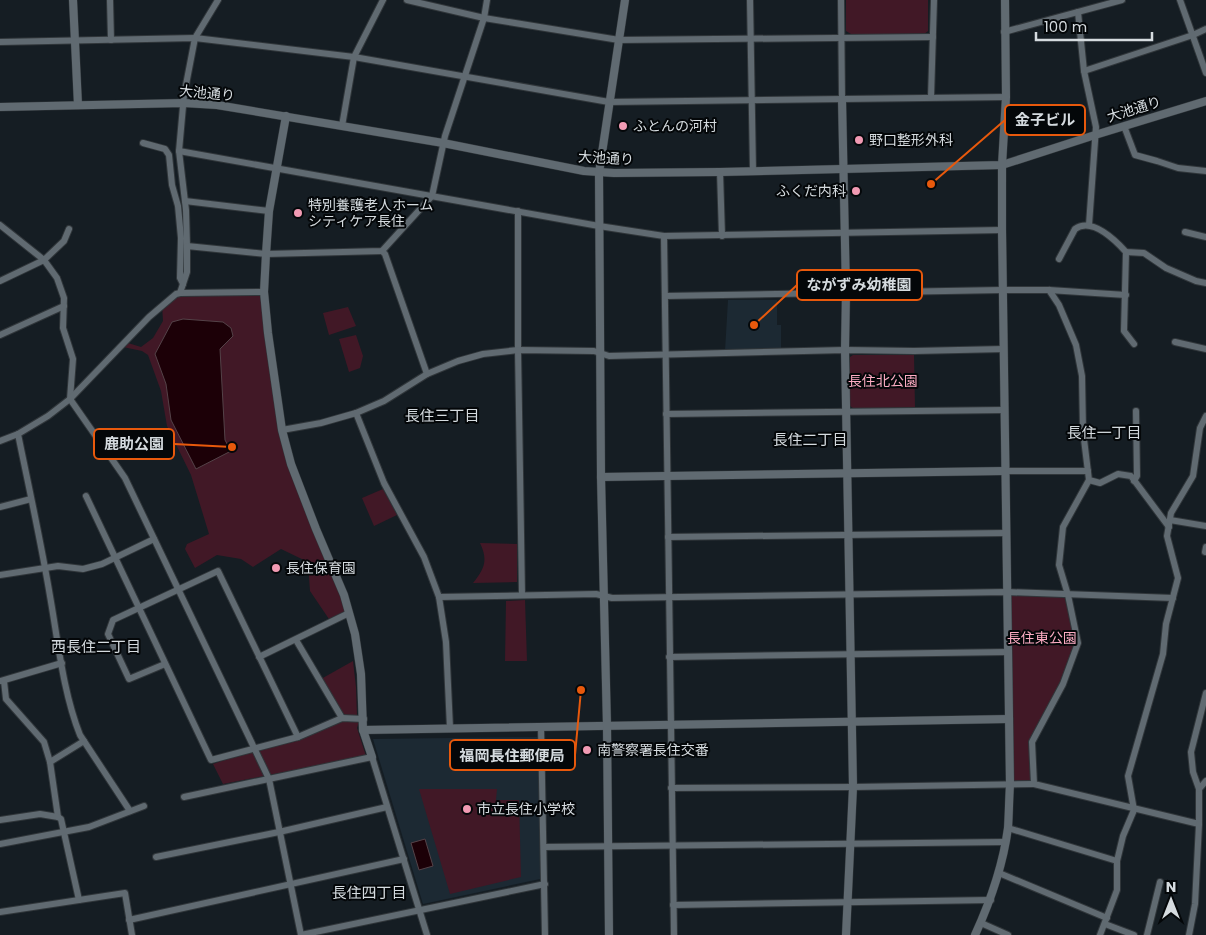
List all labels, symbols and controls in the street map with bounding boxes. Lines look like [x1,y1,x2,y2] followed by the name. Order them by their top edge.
[1036,10,1152,42] scale bar
[1044,16,1087,37] text: 100 m
[178,81,236,105] street label: 大池通り
[1104,91,1164,127] street label: 大池通り
[1005,105,1085,135] callout: 金子ビル
[1015,109,1075,130] text: 金子ビル
[633,116,717,136] place label: ふとんの河村
[617,120,629,132] marker: ふとんの河村
[869,130,953,150] place label: 野口整形外科
[853,134,865,146] marker: 野口整形外科
[578,147,634,169] street label: 大池通り
[776,181,846,201] place label: ふくだ内科
[850,185,862,197] marker: ふくだ内科
[308,195,434,231] place label: 特別養護老人ホーム シティケア長住
[292,207,304,219] marker: 特別養護老人ホーム シティケア長住
[797,270,922,300] callout: ながずみ幼稚園
[806,274,912,295] text: ながずみ幼稚園
[848,371,918,391] park label: 長住北公園
[404,405,480,426] district label: 長住三丁目
[1066,422,1142,443] district label: 長住一丁目
[94,429,174,459] callout: 鹿助公園
[772,429,848,450] district label: 長住二丁目
[104,433,164,454] text: 鹿助公園
[286,558,356,578] place label: 長住保育園
[270,562,282,574] marker: 長住保育園
[1007,628,1077,648] park label: 長住東公園
[51,636,141,657] district label: 西長住二丁目
[450,740,575,770] callout: 福岡長住郵便局
[597,740,709,760] place label: 南警察署長住交番
[581,744,593,756] marker: 南警察署長住交番
[458,745,565,766] text: 福岡長住郵便局
[477,799,575,819] place label: 市立長住小学校
[461,803,473,815] marker: 市立長住小学校
[1146,875,1196,925] north arrow
[1166,877,1176,897] text: N
[331,882,407,903] district label: 長住四丁目

